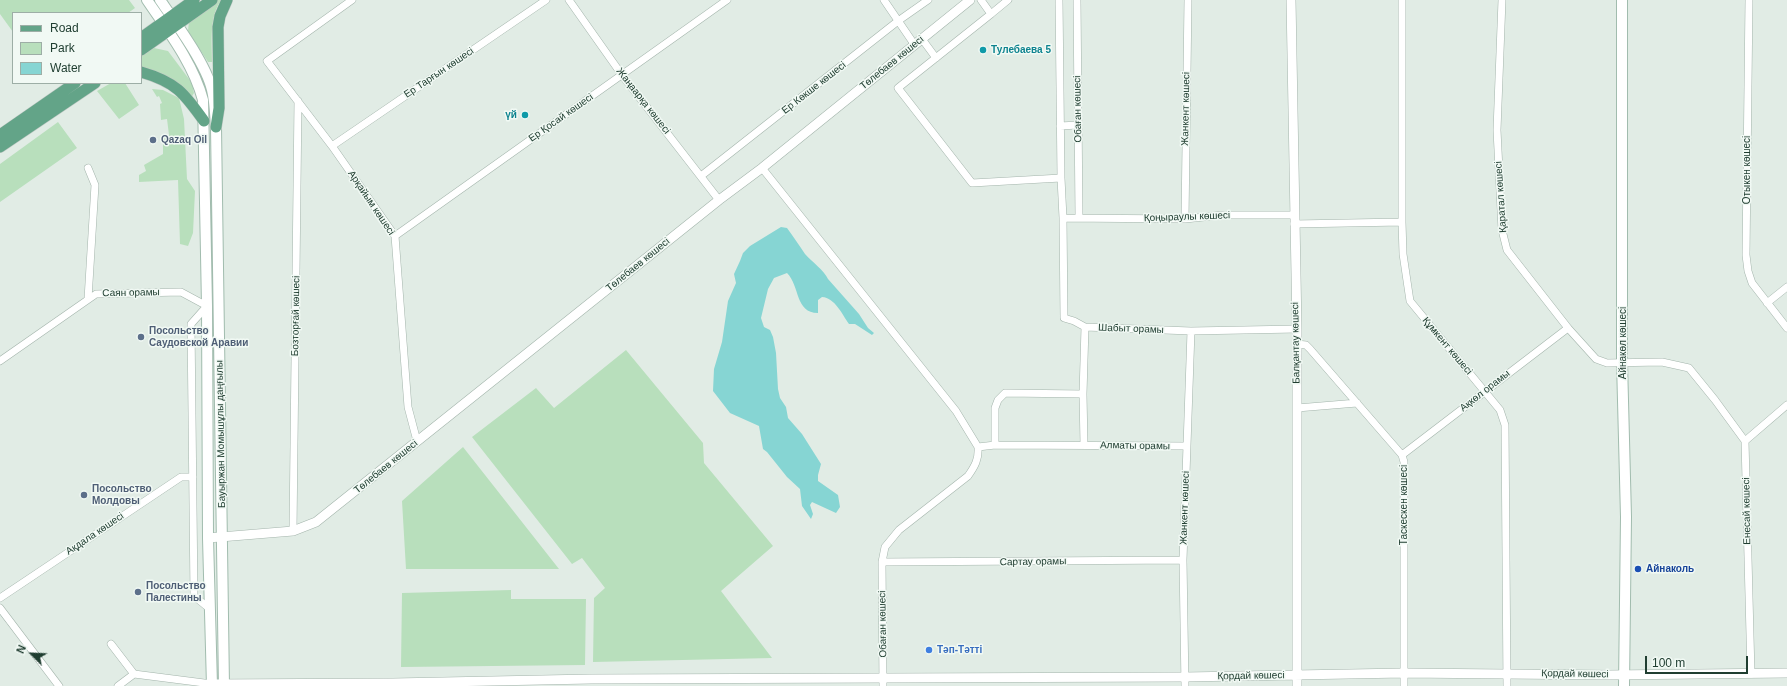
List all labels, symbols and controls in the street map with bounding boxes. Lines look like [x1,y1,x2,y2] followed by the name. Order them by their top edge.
[12,12,142,84] legend
[50,21,79,35] text: Road
[858,34,926,92] street label: Төлебаев көшесі
[50,41,75,55] text: Park
[991,44,1051,56] place label: Тулебаева 5
[402,45,476,101] street label: Ер Тарғын көшесі
[978,45,988,55] marker: Тулебаева 5
[780,59,848,117] street label: Ер Көкше көшесі
[50,61,82,75] text: Water
[613,66,673,136] street label: Жаңаарқа көшесі
[1179,72,1193,146] street label: Жанкент көшесі
[1071,75,1085,143] street label: Обаған көшесі
[526,91,596,145] street label: Ер Қосай көшесі
[505,109,517,121] place label: үй
[520,110,530,120] marker: үй
[161,134,207,146] place label: Qazaq Oil
[148,135,158,145] marker: Qazaq Oil
[1741,136,1753,204] street label: Отыкен көшесі
[1493,161,1509,233] street label: Қаратал көшесі
[345,168,397,238] street label: Арқайым көшесі
[1144,209,1230,225] street label: Қоңыраулы көшесі
[604,236,672,294] street label: Төлебаев көшесі
[289,276,303,356] street label: Бозторғай көшесі
[102,287,160,299] street label: Саян орамы
[1289,302,1303,384] street label: Балқантау көшесі
[1617,307,1629,379] street label: Айнакөл көшесі
[1419,315,1475,377] street label: Құмкент көшесі
[1098,322,1164,336] street label: Шабыт орамы
[149,325,248,348] place label: Посольство Саудовской Аравии
[136,332,146,342] marker: Посольство Саудовской Аравии
[214,360,228,508] street label: Бауыржан Момышұлы даңғылы
[1458,368,1512,414] street label: Ақкөл орамы
[352,438,420,496] street label: Төлебаев көшесі
[1100,439,1170,453] street label: Алматы орамы
[1398,465,1410,545] street label: Таскескен көшесі
[1178,471,1192,545] street label: Жанкент көшесі
[1740,477,1754,545] street label: Енесай көшесі
[92,483,152,506] place label: Посольство Молдовы
[79,490,89,500] marker: Посольство Молдовы
[64,510,126,558] street label: Ақдала көшесі
[1000,555,1066,569] street label: Сартау орамы
[1646,563,1694,575] place label: Айнаколь
[1633,564,1643,574] marker: Айнаколь
[146,580,206,604] place label: Посольство Палестины
[133,587,143,597] marker: Посольство Палестины
[876,590,890,658] street label: Обаған көшесі
[12,634,52,674] north arrow
[14,643,28,655] text: N
[937,644,982,656] place label: Тәп-Тәтті
[924,645,934,655] marker: Тәп-Тәтті
[1647,648,1750,674] scale bar
[1652,656,1685,670] text: 100 m
[1541,667,1609,681] street label: Қордай көшесі
[1217,669,1285,683] street label: Қордай көшесі

